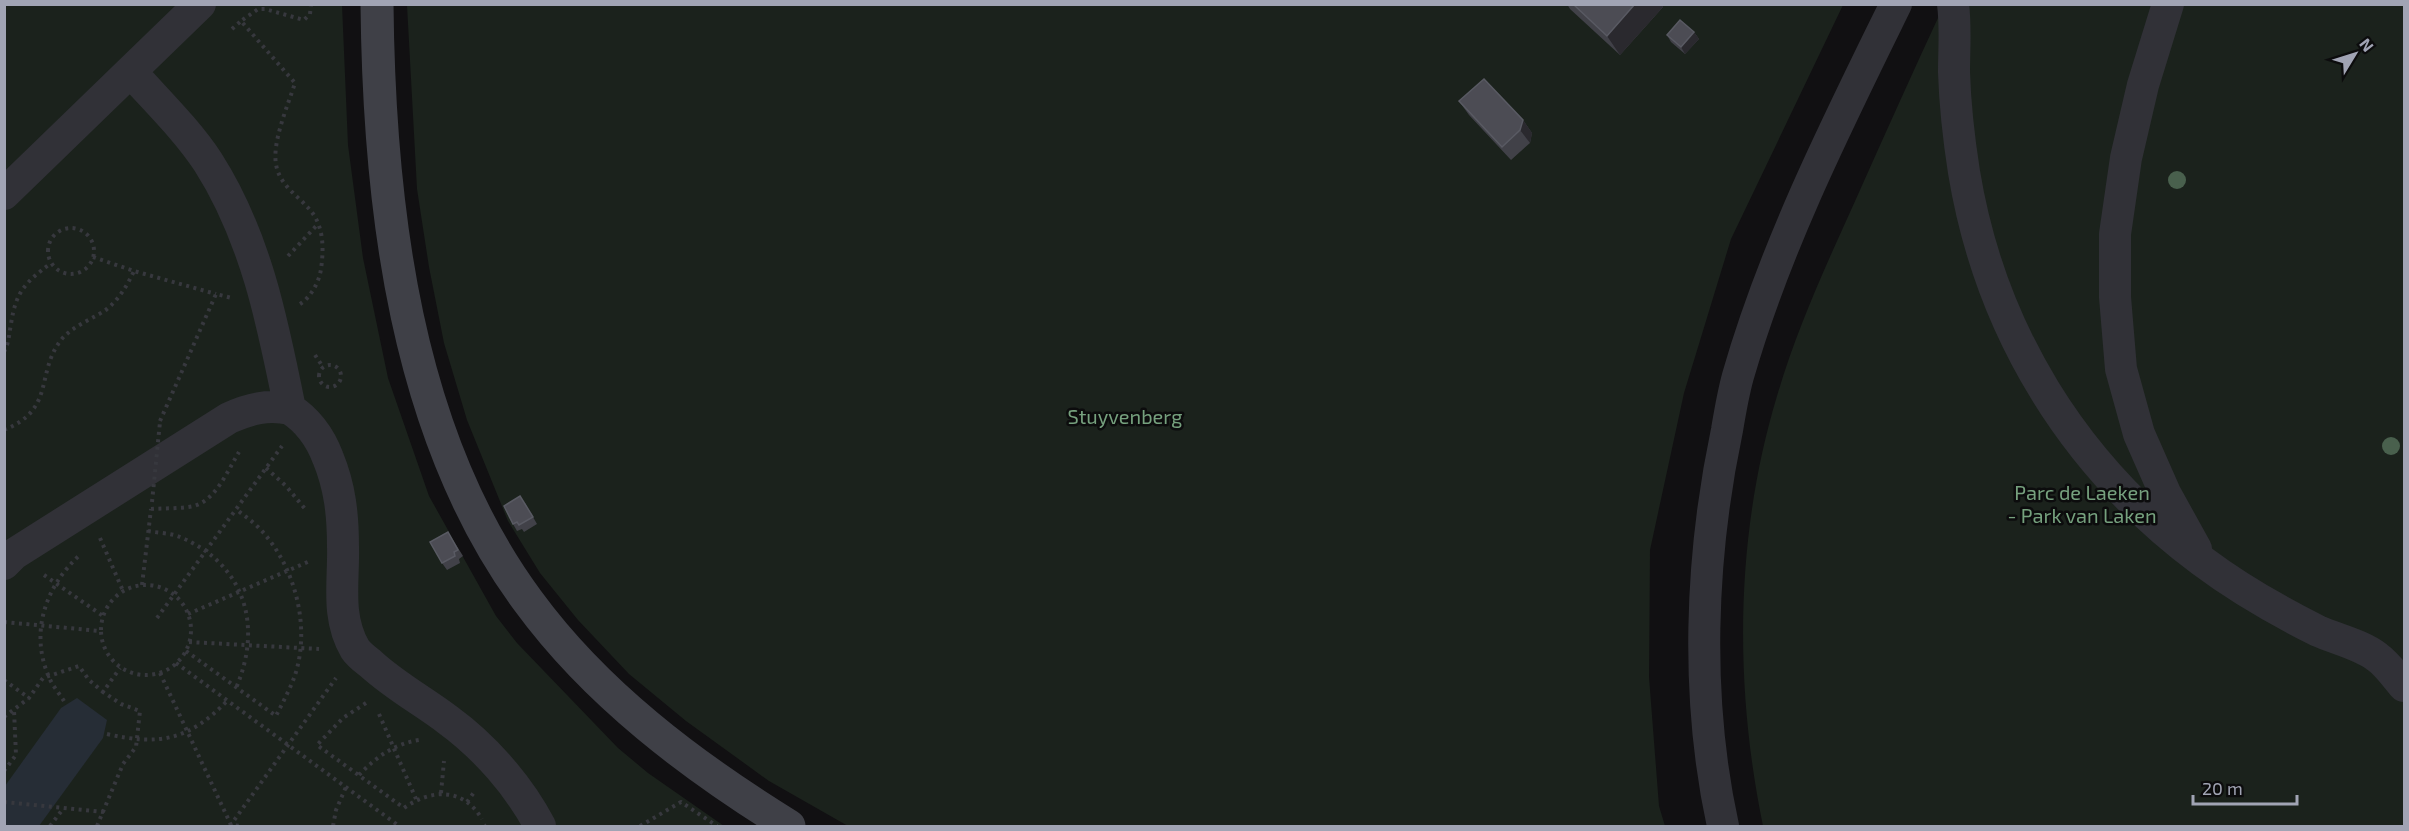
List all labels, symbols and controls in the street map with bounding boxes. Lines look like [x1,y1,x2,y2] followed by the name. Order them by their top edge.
[2325,24,2385,84] north arrow
[2356,34,2378,55] text: N
[1068,404,1182,428] park label: Stuyvenberg
[2007,480,2157,527] park label: Parc de Laeken - Park van Laken
[2193,768,2296,806] scale bar
[2202,777,2243,799] text: 20 m

